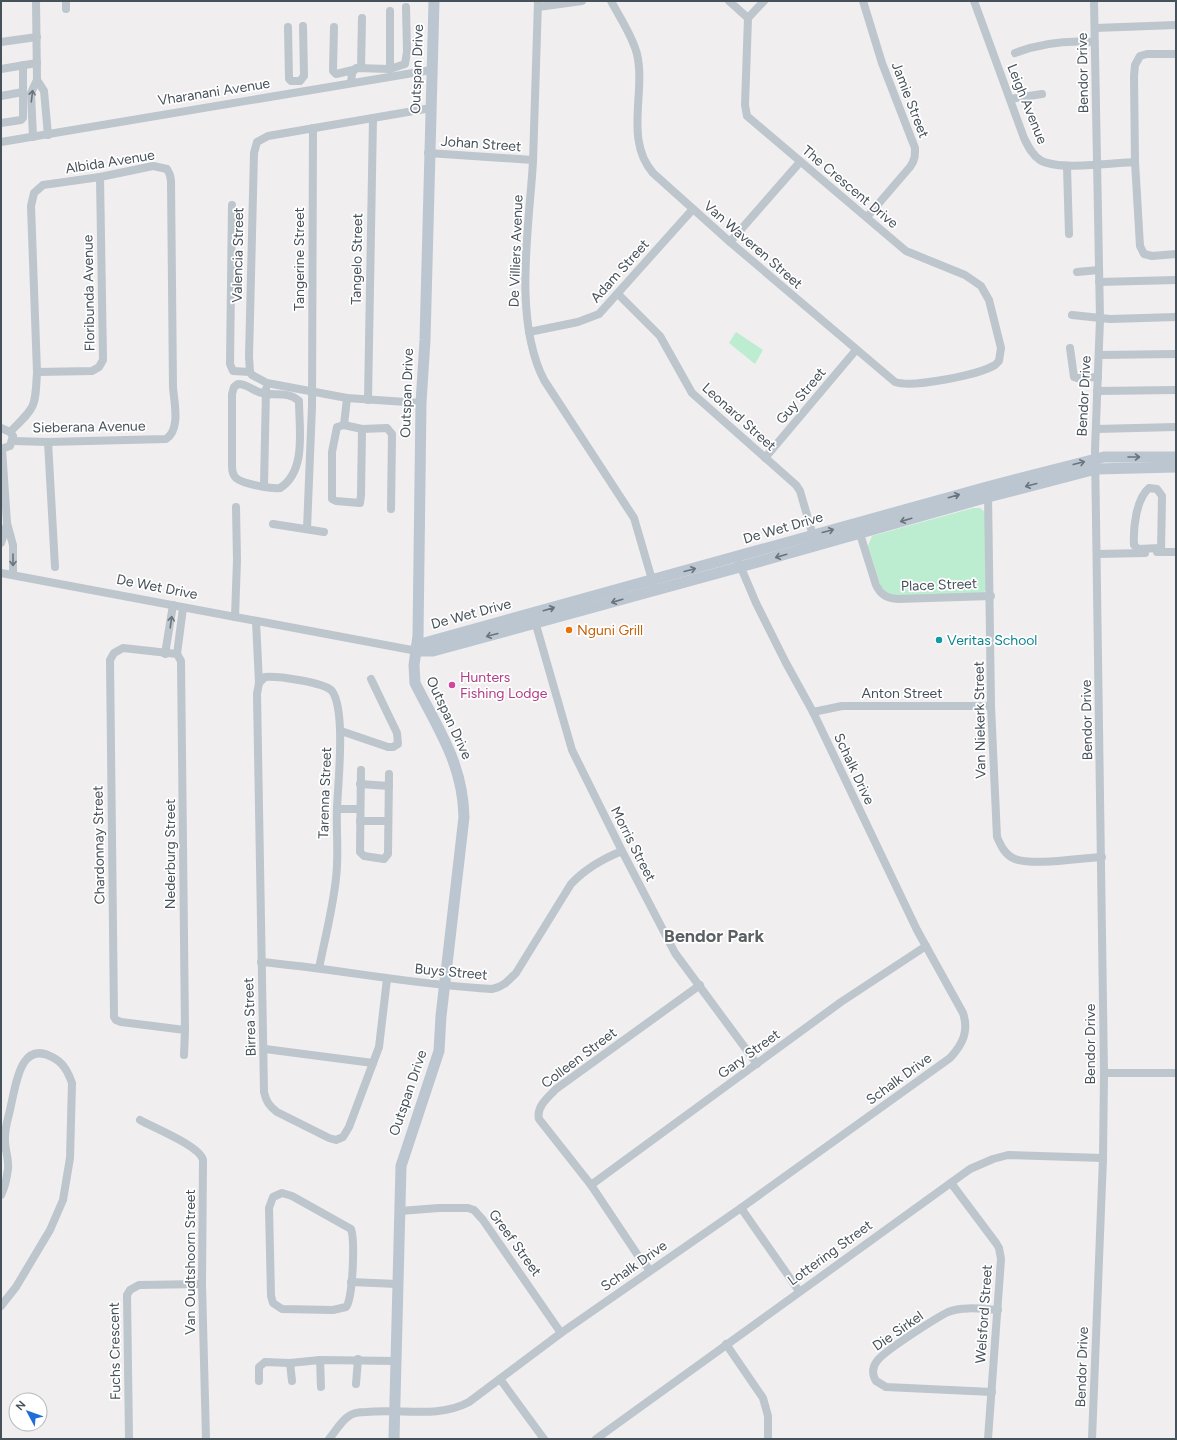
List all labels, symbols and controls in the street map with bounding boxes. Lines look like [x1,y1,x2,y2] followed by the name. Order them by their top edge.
[407,24,427,114] street label: Outspan Drive
[1074,32,1092,114] street label: Bendor Drive
[888,60,932,140] street label: Jamie Street
[1003,61,1051,147] street label: Leigh Avenue
[157,75,272,109] street label: Vharanani Avenue
[28,90,36,103] one-way arrow
[440,133,522,155] street label: Johan Street
[799,142,902,232] street label: The Crescent Drive
[64,146,156,177] street label: Albida Avenue
[506,194,526,308] street label: De Villiers Avenue
[700,198,806,292] street label: Van Waveren Street
[229,207,247,303] street label: Valencia Street
[291,207,308,311] street label: Tangerine Street
[348,213,366,305] street label: Tangelo Street
[79,234,99,352] street label: Floribunda Avenue
[587,236,653,306] street label: Adam Street
[397,348,417,438] street label: Outspan Drive
[1073,355,1095,437] street label: Bendor Drive
[772,364,830,428] street label: Guy Street
[699,379,779,455] street label: Leonard Street
[32,418,146,436] street label: Sieberana Avenue
[1127,453,1140,461] one-way arrow
[1072,459,1085,466] one-way arrow
[1025,482,1038,490] one-way arrow
[947,492,960,499] one-way arrow
[741,508,825,548] street label: De Wet Drive
[900,517,913,525] one-way arrow
[822,527,835,534] one-way arrow
[9,553,17,566] one-way arrow
[775,553,788,560] one-way arrow
[683,565,696,573] one-way arrow
[115,571,199,603] street label: De Wet Drive
[901,575,977,595] street label: Place Street
[429,595,513,633] street label: De Wet Drive
[611,597,624,605] one-way arrow
[543,604,556,612] one-way arrow
[167,616,175,629] one-way arrow
[577,622,643,639] place label: Nguni Grill
[564,625,574,635] marker: Nguni Grill
[486,631,499,639] one-way arrow
[947,632,1037,649] place label: Veritas School
[934,635,944,645] marker: Veritas School
[970,661,990,779] street label: Van Niekerk Street
[460,669,548,702] place label: Hunters Fishing Lodge
[422,674,476,762] street label: Outspan Drive
[1078,679,1096,761] street label: Bendor Drive
[447,680,457,690] marker: Hunters Fishing Lodge
[861,685,943,702] street label: Anton Street
[830,731,878,808] street label: Schalk Drive
[315,747,335,839] street label: Tarenna Street
[89,785,109,905] street label: Chardonnay Street
[162,799,179,909] street label: Nederburg Street
[607,804,659,884] street label: Morris Street
[664,925,764,947] district label: Bendor Park
[414,960,488,984] street label: Buys Street
[240,977,260,1057] street label: Birrea Street
[1082,1003,1099,1084] street label: Bendor Drive
[538,1024,620,1092] street label: Colleen Street
[715,1026,783,1082] street label: Gary Street
[385,1048,431,1138] street label: Outspan Drive
[863,1049,935,1108] street label: Schalk Drive
[182,1189,199,1335] street label: Van Oudtshoorn Street
[485,1206,545,1280] street label: Greef Street
[784,1217,876,1289] street label: Lottering Street
[598,1237,671,1295] street label: Schalk Drive
[972,1264,996,1364] street label: Welsford Street
[106,1302,124,1400] street label: Fuchs Crescent
[869,1307,927,1355] street label: Die Sirkel
[1072,1326,1092,1408] street label: Bendor Drive
[8,1392,48,1432] north arrow
[13,1398,29,1413] text: N

